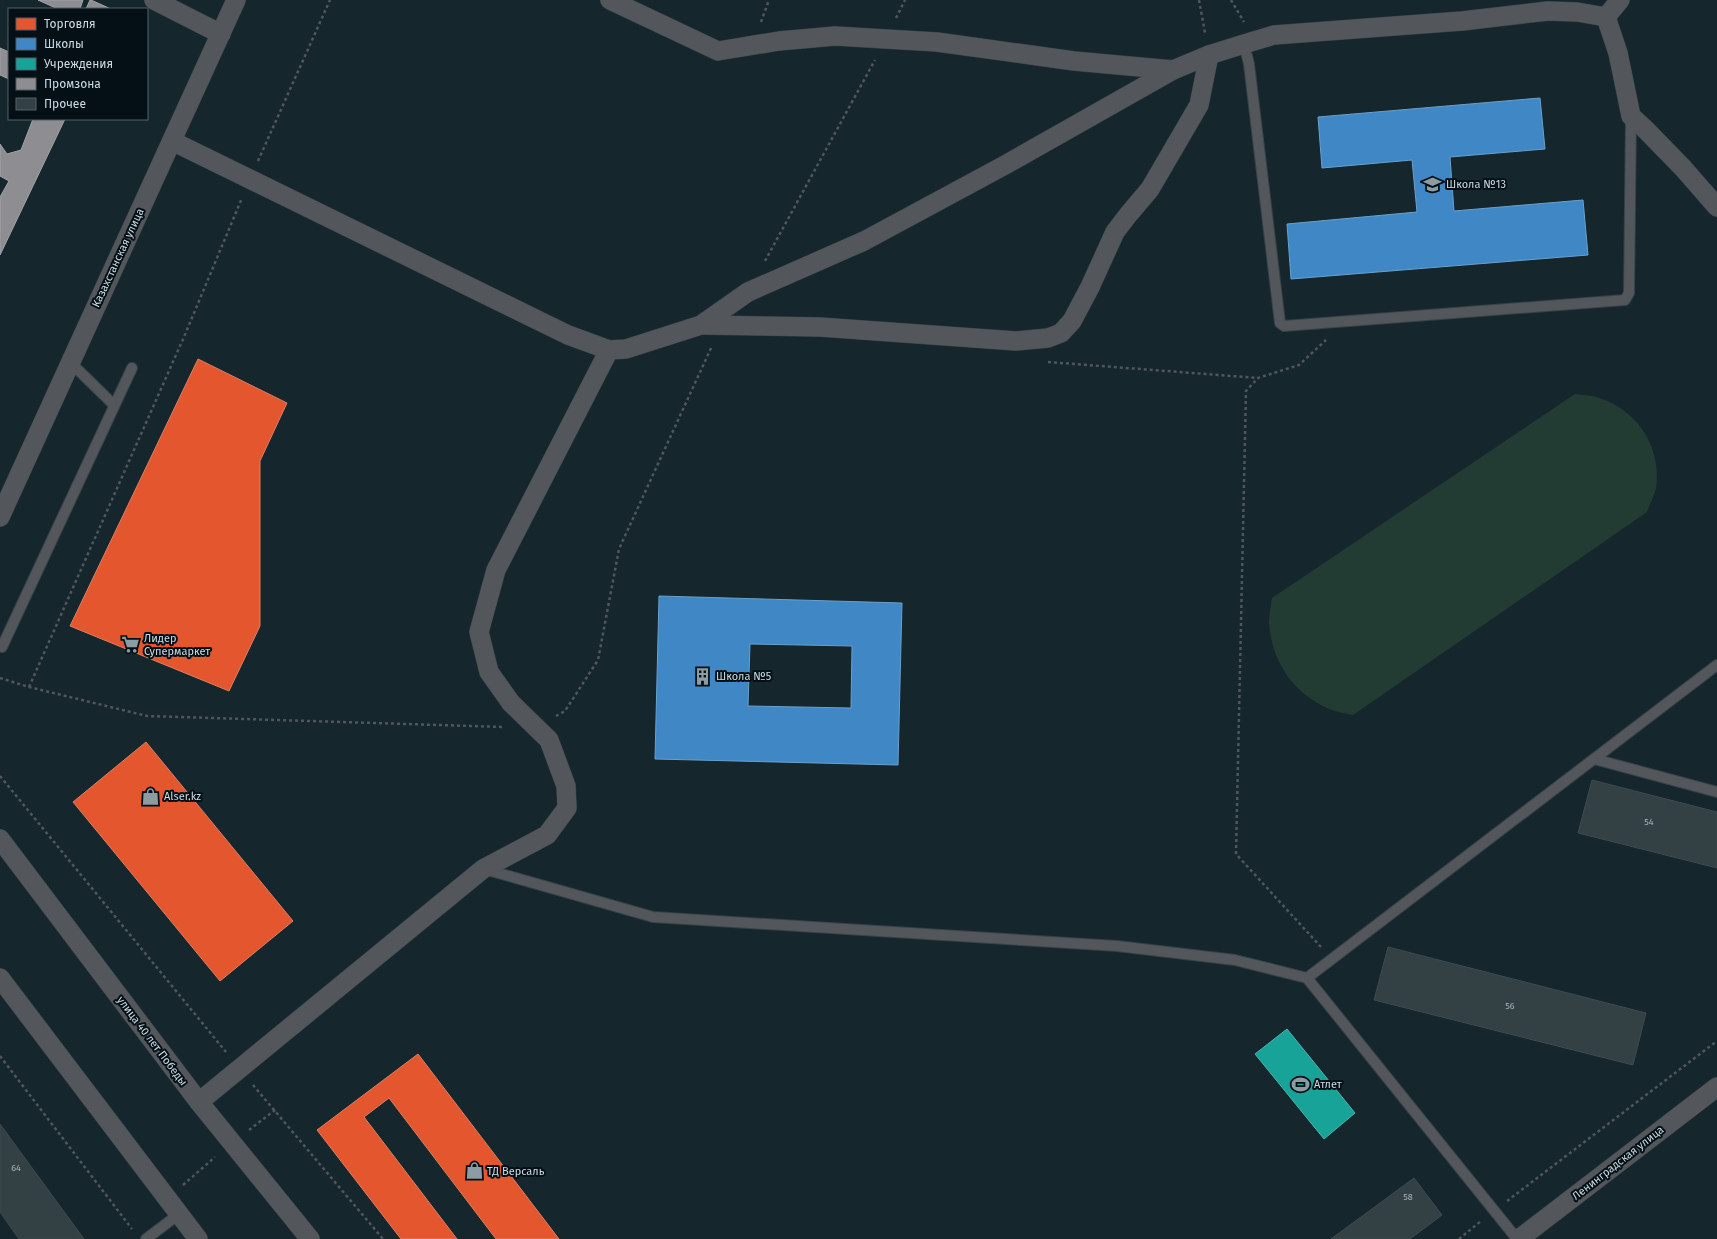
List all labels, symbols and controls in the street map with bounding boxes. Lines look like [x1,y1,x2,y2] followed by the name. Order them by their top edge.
[8,8,148,120] legend
[44,17,96,31] text: Торговля
[44,37,84,51] text: Школы
[44,57,113,71] text: Учреждения
[44,77,101,91] text: Промзона
[44,97,86,111] text: Прочее
[1423,174,1443,194] school or university icon: Школа №13
[1446,178,1506,191] place label: Школа №13
[89,206,147,310] street label: Казахстанская улица
[144,632,210,658] place label: Лидер Супермаркет
[121,634,141,654] supermarket icon: Лидер Супермаркет
[693,666,713,686] building icon: Школа №5
[716,670,772,683] place label: Школа №5
[141,786,161,806] shop icon: Alser.kz
[164,790,201,803] place label: Alser.kz
[1644,817,1654,827] house number: 54
[114,994,190,1088] street label: улица 40 лет Победы
[1505,1001,1515,1011] house number: 56
[1291,1074,1311,1094] sports icon: Атлет
[1314,1078,1342,1091] place label: Атлет
[1570,1123,1666,1203] street label: Ленинградская улица
[464,1161,484,1181] shop icon: ТД Версаль
[11,1163,21,1173] house number: 64
[487,1165,545,1178] place label: ТД Версаль
[1403,1192,1413,1202] house number: 58

